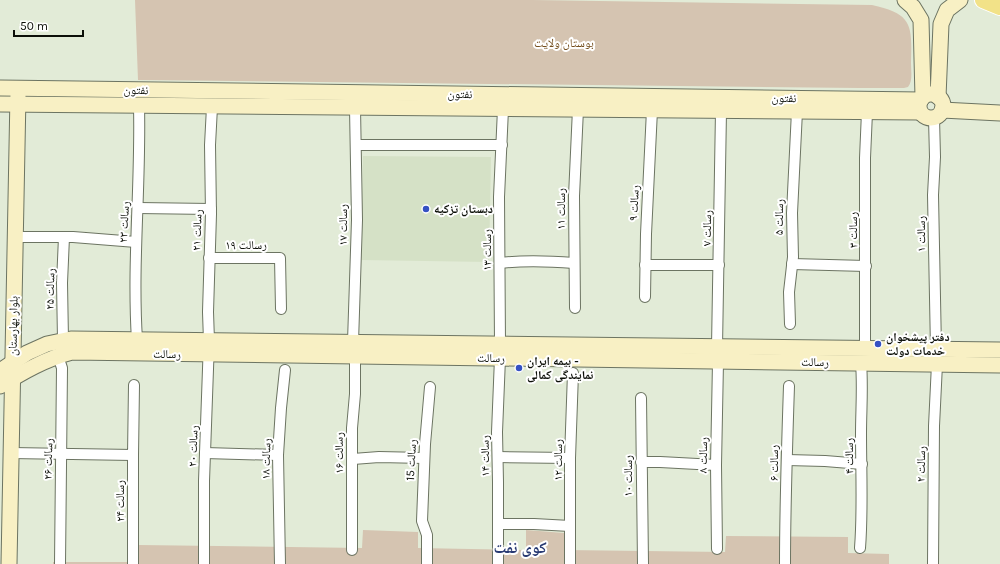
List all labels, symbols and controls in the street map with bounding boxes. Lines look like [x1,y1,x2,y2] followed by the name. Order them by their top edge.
[14,12,83,38] scale bar
[20,19,48,33] text: 50 m
[534,36,594,50] park label: بوستان ولایت
[123,83,149,97] street label: نفتون
[447,87,473,101] street label: نفتون
[771,91,797,105] street label: نفتون
[626,184,642,221] street label: رسالت ۹
[554,188,568,230] street label: رسالت ۱۱
[772,198,786,235] street label: رسالت ۵
[116,201,132,243] street label: رسالت ۲۳
[434,202,493,217] place label: دبستان تزکیه
[336,204,350,246] street label: رسالت ۱۷
[421,204,431,214] marker: دبستان تزکیه
[189,209,205,251] street label: رسالت ۲۱
[700,209,714,246] street label: رسالت ۷
[846,212,860,248] street label: رسالت ۳
[914,215,928,252] street label: رسالت ۱
[480,229,494,271] street label: رسالت ۱۳
[225,238,267,252] street label: رسالت ۱۹
[43,268,57,310] street label: رسالت ۲۵
[5,296,21,356] street label: بلوار بهارستان
[886,330,950,358] place label: دفتر پیشخوان خدمات دولت
[873,339,883,349] marker: دفتر پیشخوان خدمات دولت
[153,347,181,361] street label: رسالت
[477,351,505,365] street label: رسالت
[527,354,593,383] place label: بیمه ایران - نمایندگى کمالى
[801,355,829,369] street label: رسالت
[514,363,524,373] marker: بیمه ایران - نمایندگى کمالى
[185,425,201,467] street label: رسالت ٢٠
[332,432,346,474] street label: رسالت ۱۶
[478,435,492,477] street label: رسالت ۱۴
[696,436,710,473] street label: رسالت ۸
[842,437,856,474] street label: رسالت ۴
[41,438,55,480] street label: رسالت ۲۶
[259,438,273,480] street label: رسالت ۱۸
[403,439,419,481] street label: رسالت 15
[551,439,565,481] street label: رسالت ۱۲
[767,445,781,481] street label: رسالت ۶
[914,445,928,482] street label: رسالت ۲
[621,455,635,497] street label: رسالت ۱۰
[113,480,127,522] street label: رسالت ۲۴
[493,538,547,557] district label: کوی نفت

